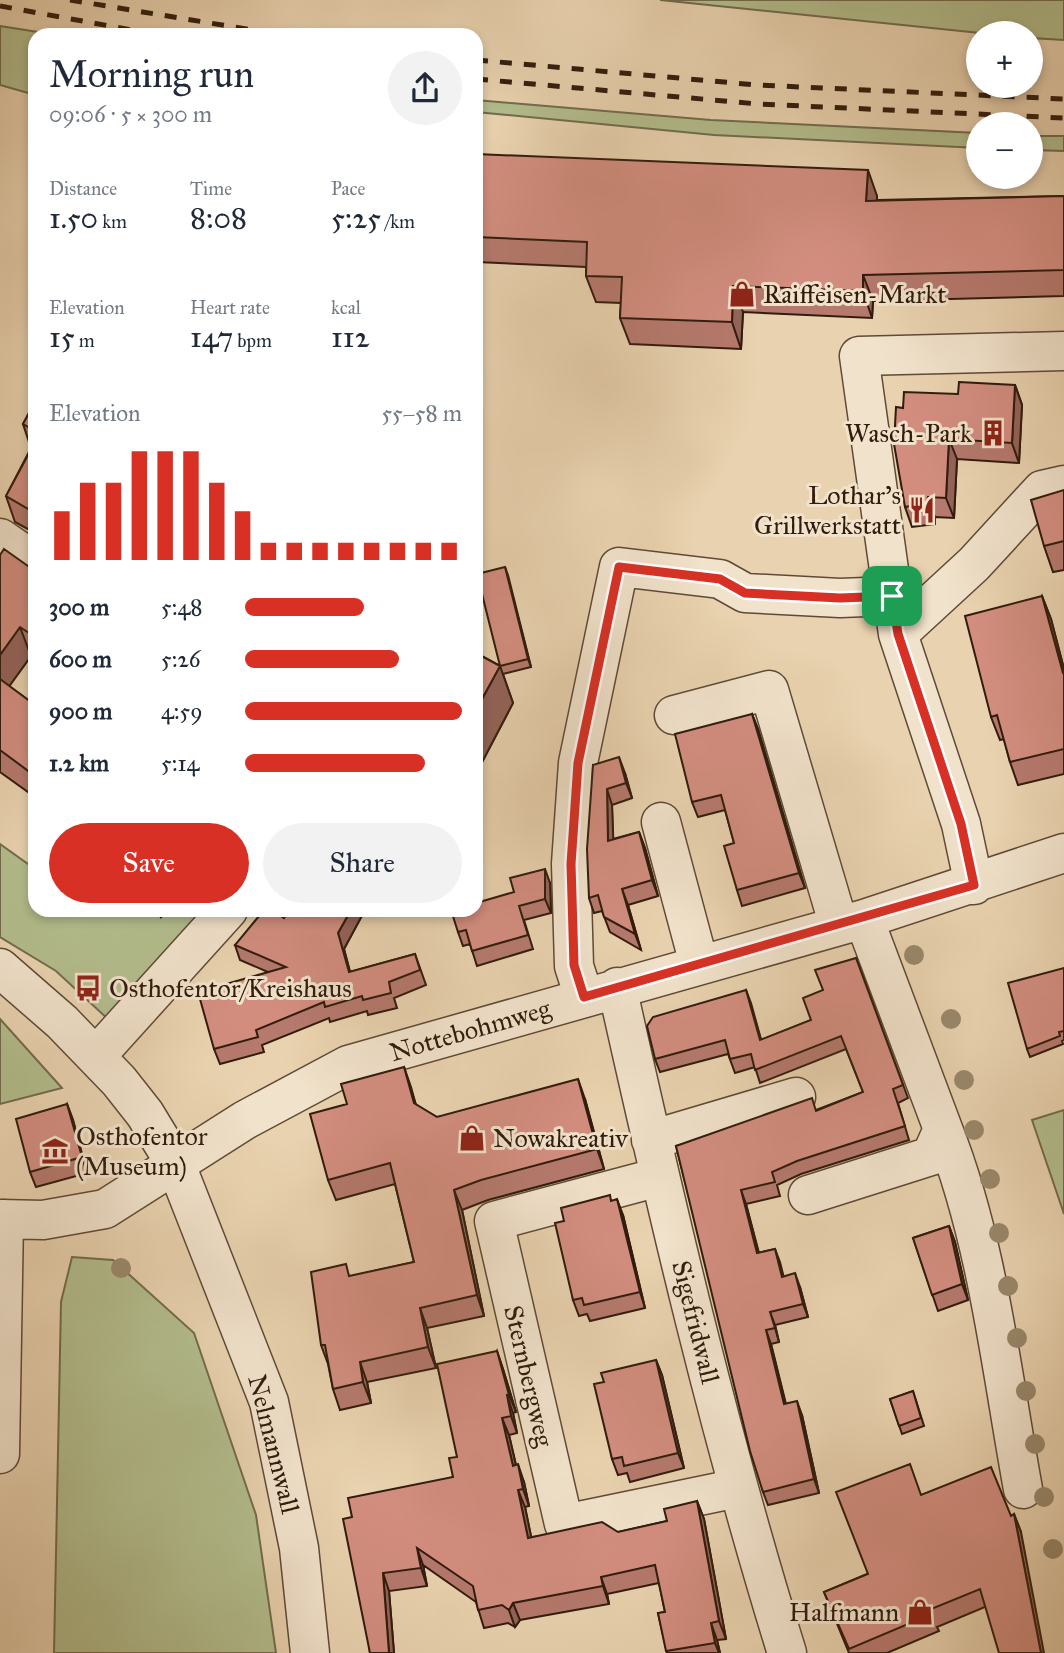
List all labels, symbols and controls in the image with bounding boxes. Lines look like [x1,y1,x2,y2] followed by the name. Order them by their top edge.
[966,21,1043,189] map controls
[966,21,1043,98] button: +
[49,51,254,97] text: Morning run
[388,51,462,125] button: share
[49,100,212,128] text: 09:06 · 5 × 300 m
[966,112,1043,189] button: −
[49,177,117,200] text: Distance
[190,177,232,200] text: Time
[331,177,365,200] text: Pace
[49,200,98,236] text: 1.50
[190,200,247,236] text: 8:08
[331,200,381,236] text: 5:25
[98,210,127,233] text: km
[381,210,415,233] text: /km
[763,278,947,310] place label: Raiffeisen-Markt
[727,279,757,309] shop icon: Raiffeisen-Markt
[49,296,124,319] text: Elevation
[190,296,270,319] text: Heart rate
[331,296,361,319] text: kcal
[49,319,75,355] text: 15
[190,319,233,355] text: 147
[331,319,370,355] text: 112
[75,329,95,352] text: m
[233,329,272,352] text: bpm
[49,399,140,427] text: Elevation
[381,399,462,427] text: 55–58 m
[845,417,973,449] place label: Wasch-Park
[978,418,1008,448] building icon: Wasch-Park
[754,479,901,541] place label: Lothar's Grillwerkstatt
[907,495,937,525] restaurant icon: Lothar's Grillwerkstatt
[862,566,922,626] pin
[873,577,911,615] icon: arrive
[49,593,109,621] text: 300 m
[161,593,203,621] text: 5:48
[49,645,112,673] text: 600 m
[161,645,201,673] text: 5:26
[49,697,112,725] text: 900 m
[161,697,203,725] text: 4:59
[49,749,109,777] text: 1.2 km
[161,749,199,777] text: 5:14
[49,823,249,903] button: Save
[263,823,462,903] button: Share
[109,972,352,1004] place label: Osthofentor/Kreishaus
[73,973,103,1003] bus stop icon: Osthofentor/Kreishaus
[386,992,555,1068] street label: Nottebohmweg
[76,1120,208,1182] place label: Osthofentor (Museum)
[493,1122,629,1154] place label: Nowakreativ
[457,1123,487,1153] shop icon: Nowakreativ
[40,1136,70,1166] museum icon: Osthofentor (Museum)
[665,1257,727,1387] street label: Sigefridwall
[497,1302,561,1451] street label: Sternbergweg
[241,1371,307,1517] street label: Nelmannwall
[789,1596,899,1628] place label: Halfmann
[905,1597,935,1627] shop icon: Halfmann

